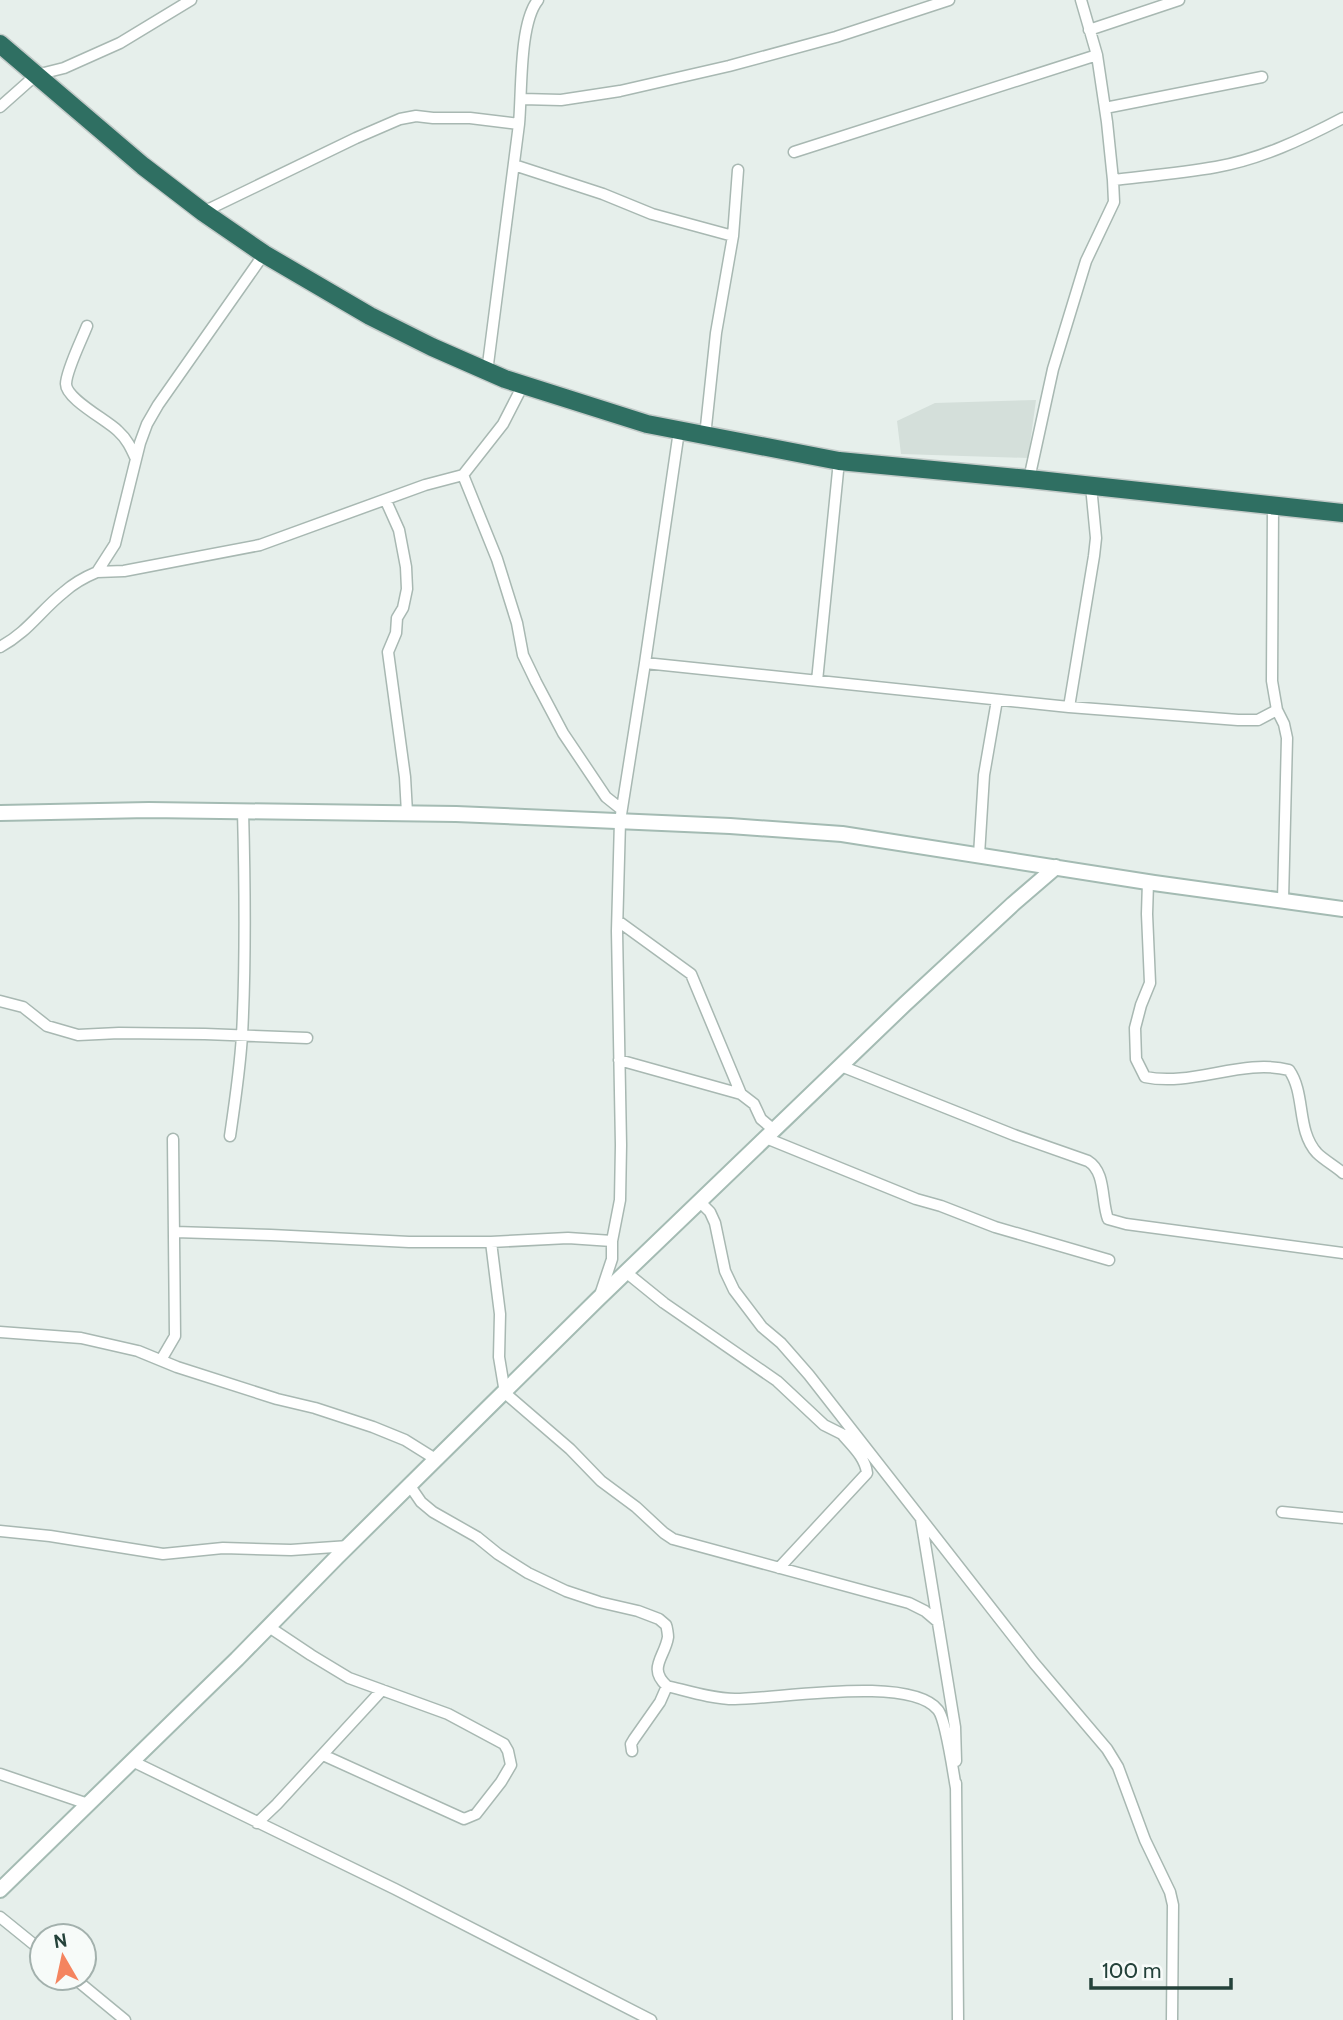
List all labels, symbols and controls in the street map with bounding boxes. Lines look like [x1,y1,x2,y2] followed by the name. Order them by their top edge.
[28,1922,98,1992] north arrow
[52,1928,69,1953] text: N
[1091,1946,1231,1990] scale bar
[1102,1958,1161,1983] text: 100 m

